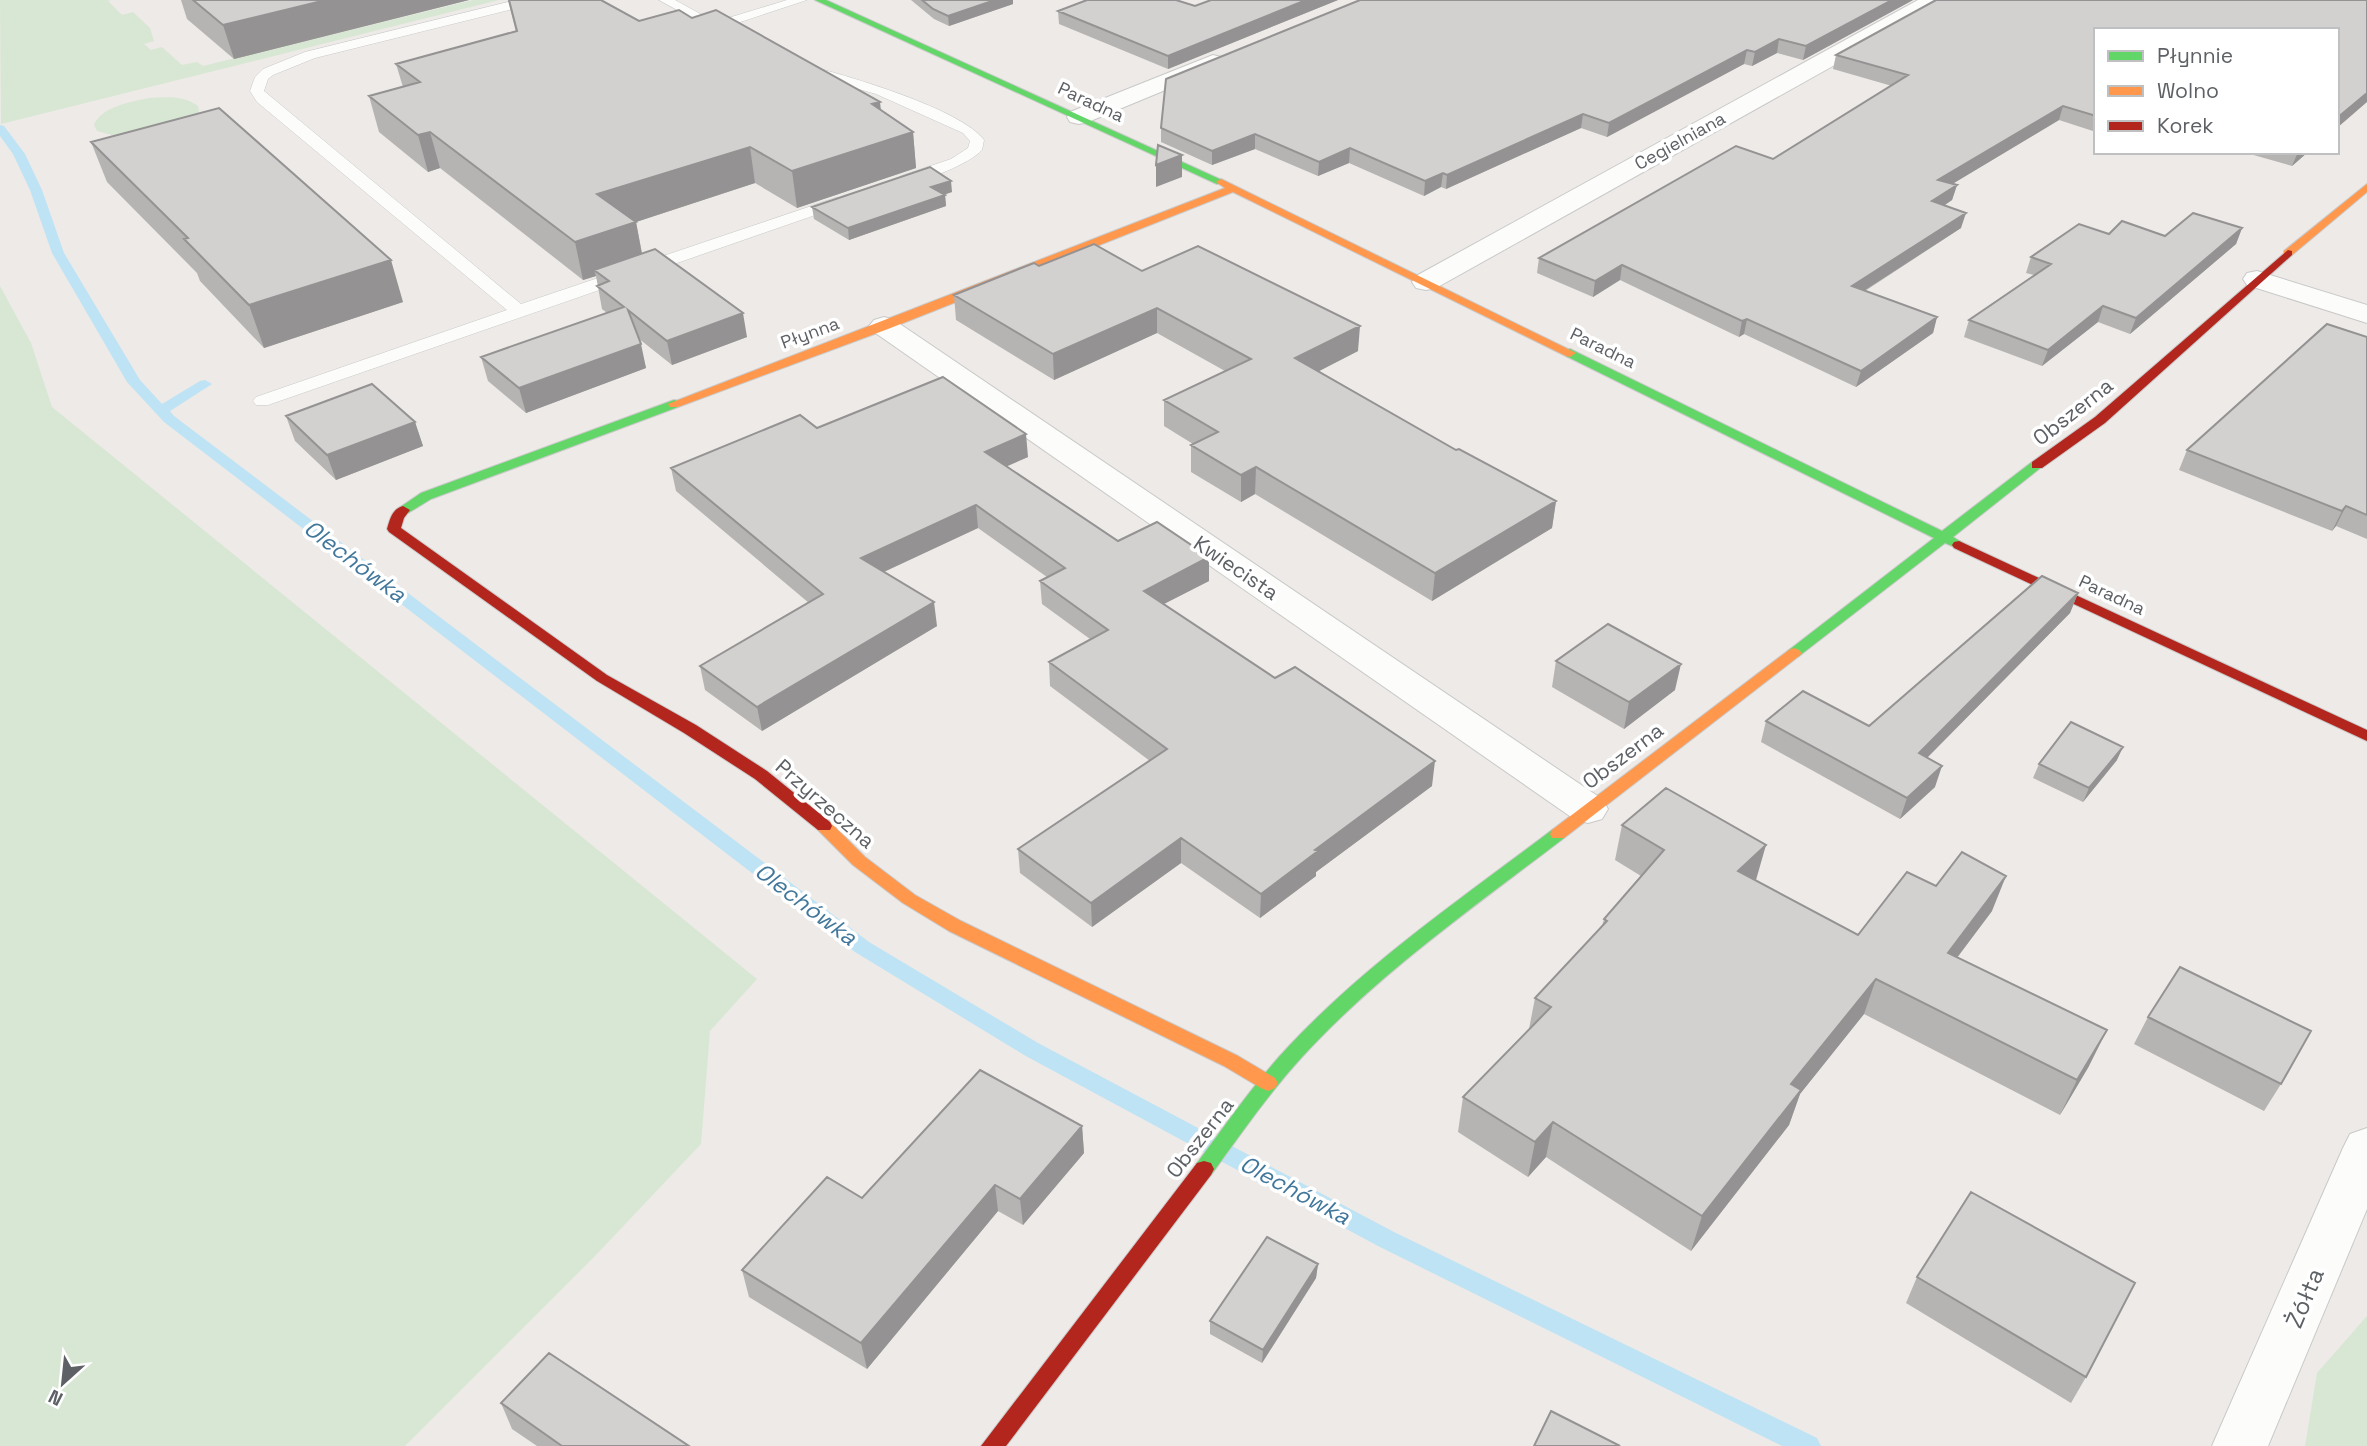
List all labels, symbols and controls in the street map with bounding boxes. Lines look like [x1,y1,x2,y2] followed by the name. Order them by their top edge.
[2094,28,2339,154] legend
[2157,42,2233,69] text: Płynnie
[1054,76,1128,127] street label: Paradna
[2157,77,2219,104] text: Wolno
[1630,106,1729,175] street label: Cegielniana
[2157,112,2214,139] text: Korek
[777,311,842,354] street label: Płynna
[1566,322,1640,373] street label: Paradna
[2027,372,2118,451] street label: Obszerna
[298,513,413,610] water label: Olechówka
[1189,529,1284,606] street label: Kwiecista
[2075,569,2149,620] street label: Paradna
[1577,716,1669,795] street label: Obszerna
[770,753,881,854] street label: Przyrzeczna
[749,856,864,953] water label: Olechówka
[1160,1092,1239,1183] street label: Obszerna
[1235,1149,1356,1232] water label: Olechówka
[2278,1263,2331,1332] street label: Żółta
[28,1348,98,1418] north arrow
[44,1384,67,1412] text: N

